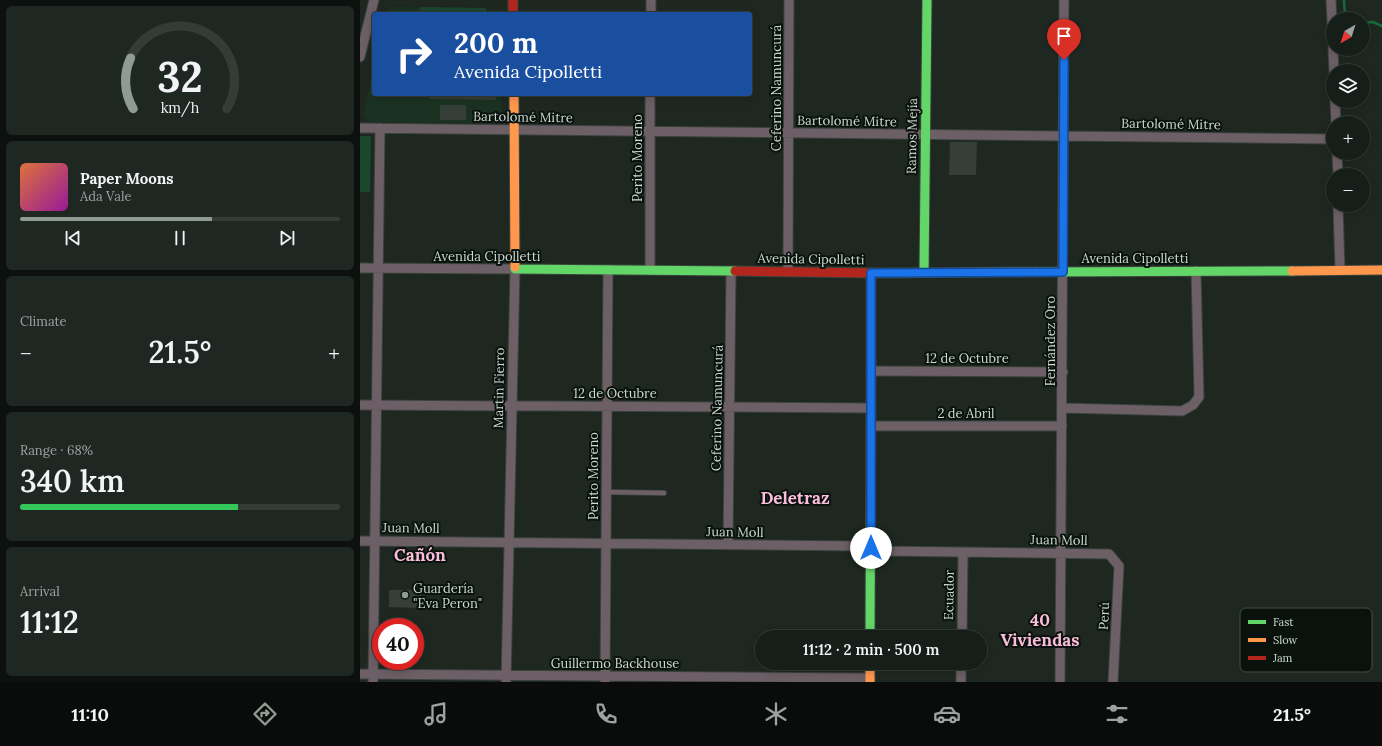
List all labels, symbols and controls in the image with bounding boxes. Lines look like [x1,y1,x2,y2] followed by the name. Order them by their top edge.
[1326,12,1370,56] north arrow
[1326,12,1370,212] map controls
[1047,19,1081,60] pin
[768,24,785,151] street label: Ceferino Namuncurá
[454,25,538,61] text: 200 m
[1053,25,1075,47] icon: arrive
[388,28,440,80] icon: right
[157,49,203,102] text: 32
[454,60,602,83] text: Avenida Cipolletti
[1326,64,1370,108] button: layers
[903,97,921,174] street label: Ramos Mejía
[161,98,200,117] text: km/h
[473,108,573,126] street label: Bartolomé Mitre
[797,112,897,130] street label: Bartolomé Mitre
[629,114,646,202] street label: Perito Moreno
[1121,115,1221,133] street label: Bartolomé Mitre
[1326,116,1370,160] button: +
[1326,168,1370,212] button: −
[80,169,174,188] text: Paper Moons
[80,188,132,205] text: Ada Vale
[62,227,84,249] icon: previous
[169,227,191,249] icon: pause
[276,227,298,249] icon: next
[433,248,541,265] street label: Avenida Cipolletti
[756,250,865,268] street label: Avenida Cipolletti
[1081,250,1189,267] street label: Avenida Cipolletti
[1042,295,1059,386] street label: Fernández Oro
[20,313,67,330] text: Climate
[149,333,211,371] text: 21.5°
[20,339,32,367] text: −
[328,339,340,367] text: +
[707,344,727,471] street label: Ceferino Namuncurá
[490,347,508,429] street label: Martin Fierro
[925,350,1009,367] street label: 12 de Octubre
[573,385,657,402] street label: 12 de Octubre
[937,405,995,422] street label: 2 de Abril
[585,432,602,520] street label: Perito Moreno
[20,442,93,459] text: Range · 68%
[20,462,125,500] text: 340 km
[760,487,830,509] district label: Deletraz
[381,519,440,537] street label: Juan Moll
[705,523,764,541] street label: Juan Moll
[850,527,892,569] position arrow
[1029,531,1088,549] street label: Juan Moll
[394,544,446,566] district label: Cañón
[940,569,958,620] street label: Ecuador
[413,580,482,612] place label: Guardería "Eva Peron"
[20,583,60,600] text: Arrival
[400,590,410,600] marker: Guardería "Eva Peron"
[1095,601,1113,631] street label: Perú
[20,603,79,641] text: 11:12
[1240,608,1372,672] legend
[1000,609,1080,651] district label: 40 Viviendas
[1273,615,1294,629] text: Fast
[372,618,424,670] speed limit sign: 40
[1273,633,1298,647] text: Slow
[803,640,939,659] text: 11:12 · 2 min · 500 m
[1272,651,1293,665] text: Jam
[551,655,679,672] street label: Guillermo Backhouse
[251,700,279,728] icon: directions
[422,700,450,728] icon: music
[592,700,620,728] icon: phone
[762,700,790,728] icon: climate
[933,700,961,728] icon: car
[1103,700,1131,728] icon: filters
[71,703,109,726] text: 11:10
[1273,703,1311,726] text: 21.5°

